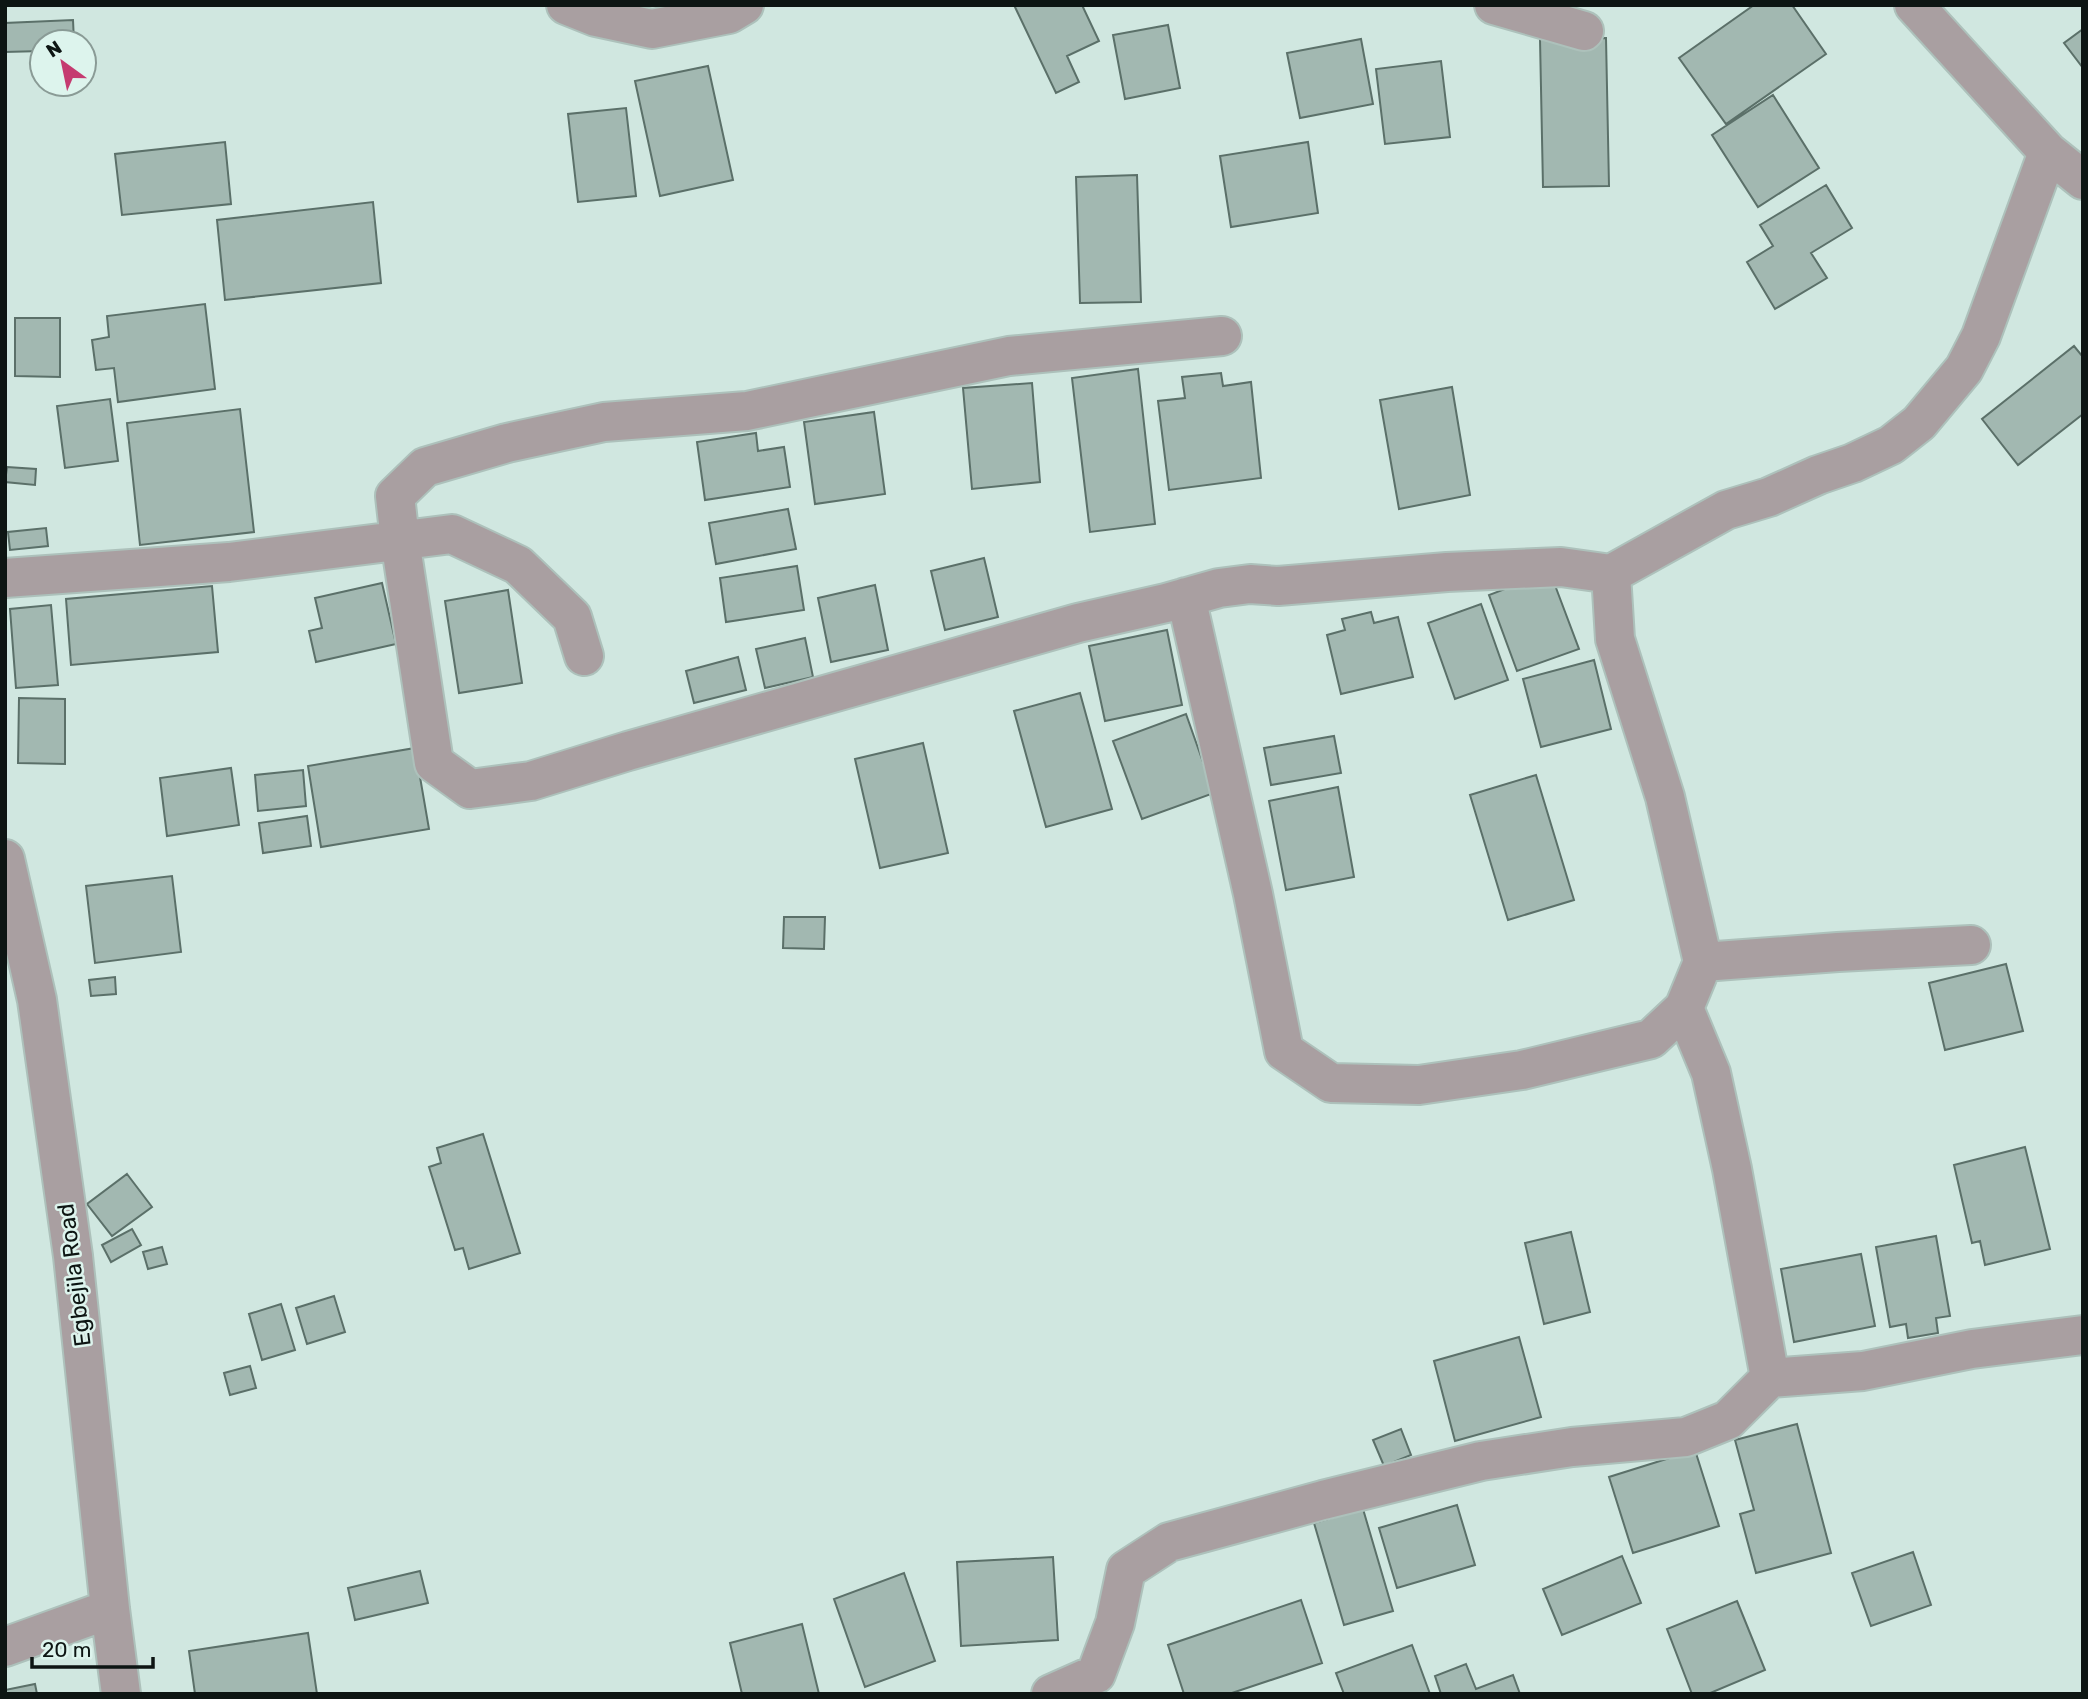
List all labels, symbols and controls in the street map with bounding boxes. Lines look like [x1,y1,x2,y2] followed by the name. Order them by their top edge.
[28,28,98,98] north arrow
[42,36,66,63] text: N
[51,1202,97,1348] street label: Egbejila Road
[32,1626,152,1670] scale bar
[42,1637,91,1662] text: 20 m

